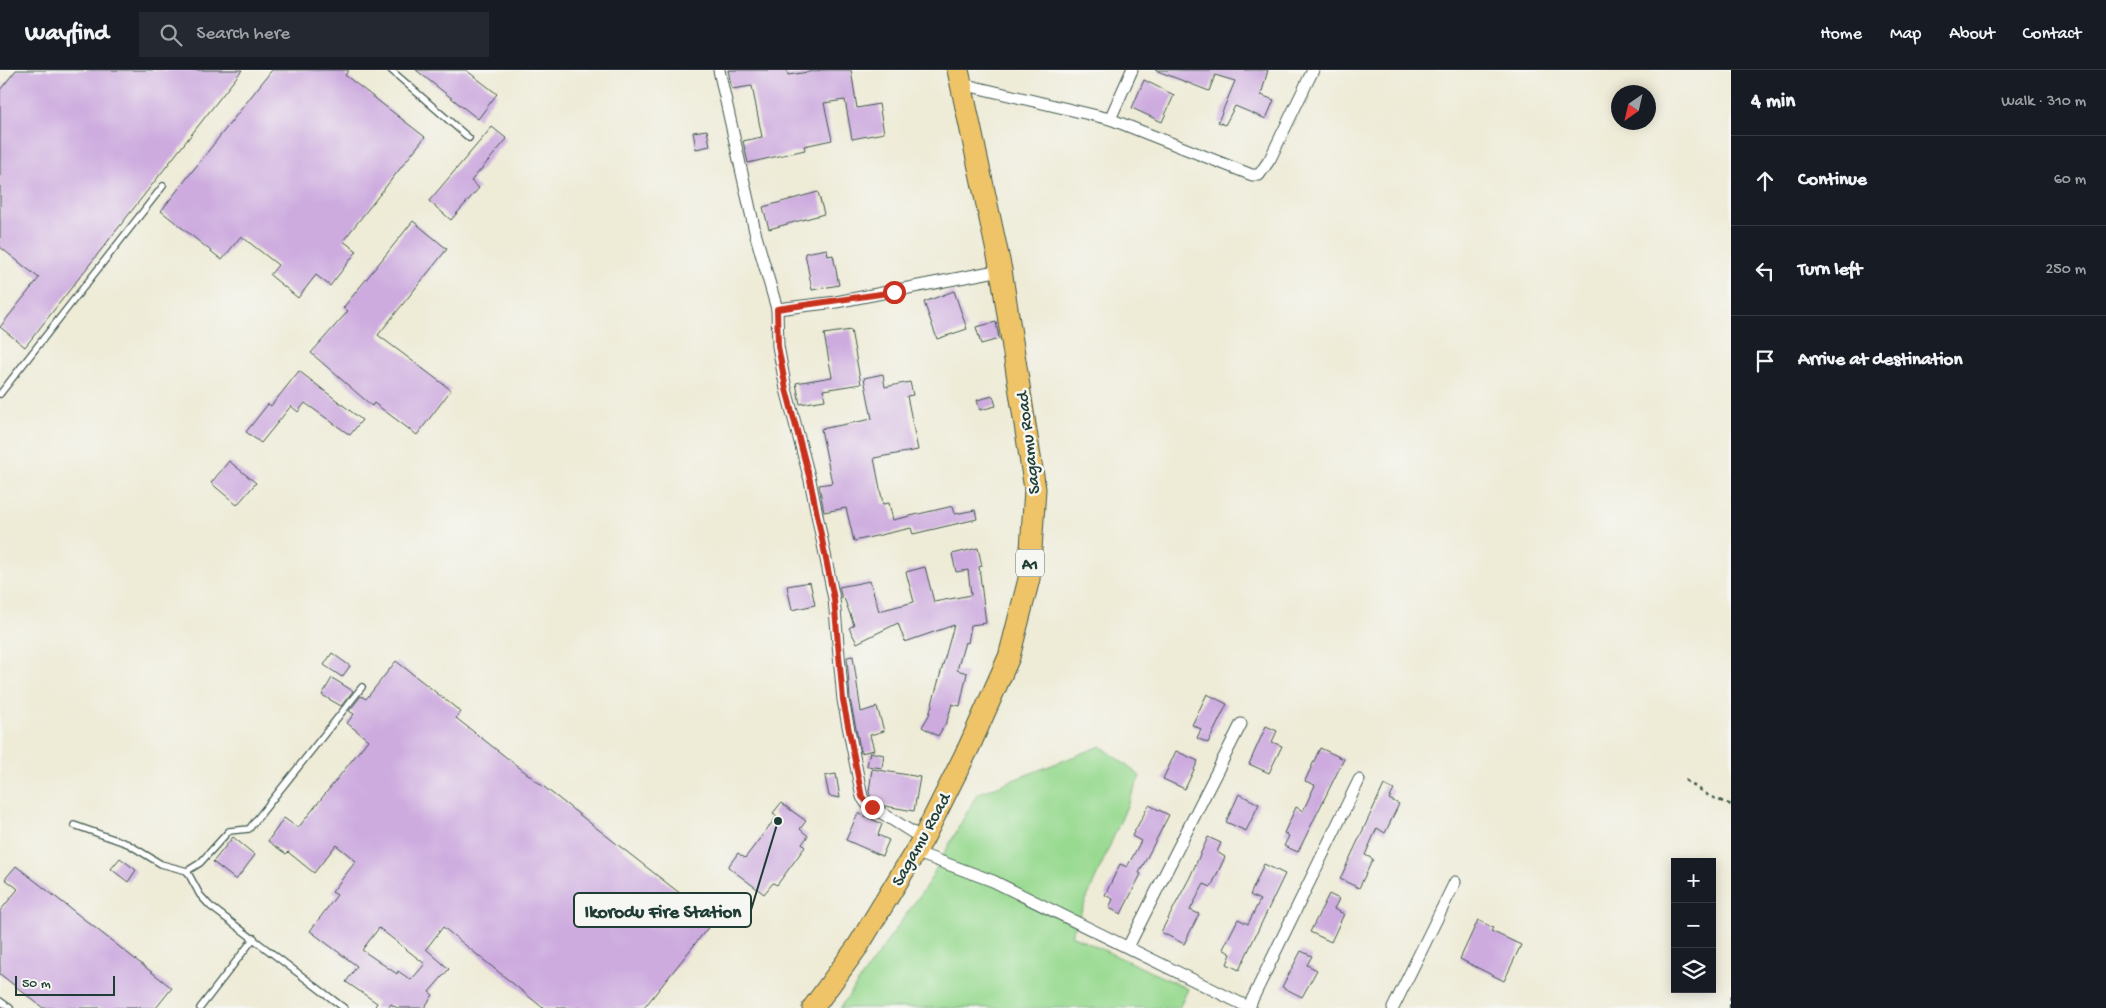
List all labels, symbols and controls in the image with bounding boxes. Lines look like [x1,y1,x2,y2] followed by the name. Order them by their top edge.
[139,12,489,57] search box
[25,20,109,49] text: Wayfind
[157,21,185,49] icon: search
[197,23,290,46] text: Search here
[1820,24,1862,45] text: Home
[1890,24,1921,45] text: Map
[1949,24,1995,45] text: About
[2023,24,2081,45] text: Contact
[1611,85,1656,130] north arrow
[1751,90,1795,115] text: 4 min
[2001,93,2086,112] text: Walk · 310 m
[1751,167,1779,195] icon: ahead
[1798,169,1867,192] text: Continue
[2054,171,2086,190] text: 60 m
[1751,257,1779,285] icon: left
[1798,259,1862,282] text: Turn left
[2046,261,2086,280] text: 250 m
[883,281,906,304] route start
[1751,347,1779,375] icon: arrive
[1798,349,1962,372] text: Arrive at destination
[1013,389,1046,495] street label: Sagamu Road
[1016,549,1044,576] road number: A1
[888,789,957,891] street label: Sagamu Road
[861,796,884,819] route end
[1671,858,1716,993] map controls
[1671,858,1716,903] button: +
[574,893,751,927] callout: Ikorodu Fire Station
[585,902,742,925] text: Ikorodu Fire Station
[1671,903,1716,948] button: −
[1671,948,1716,993] button: layers
[15,973,115,996] scale bar
[22,976,51,993] text: 50 m

